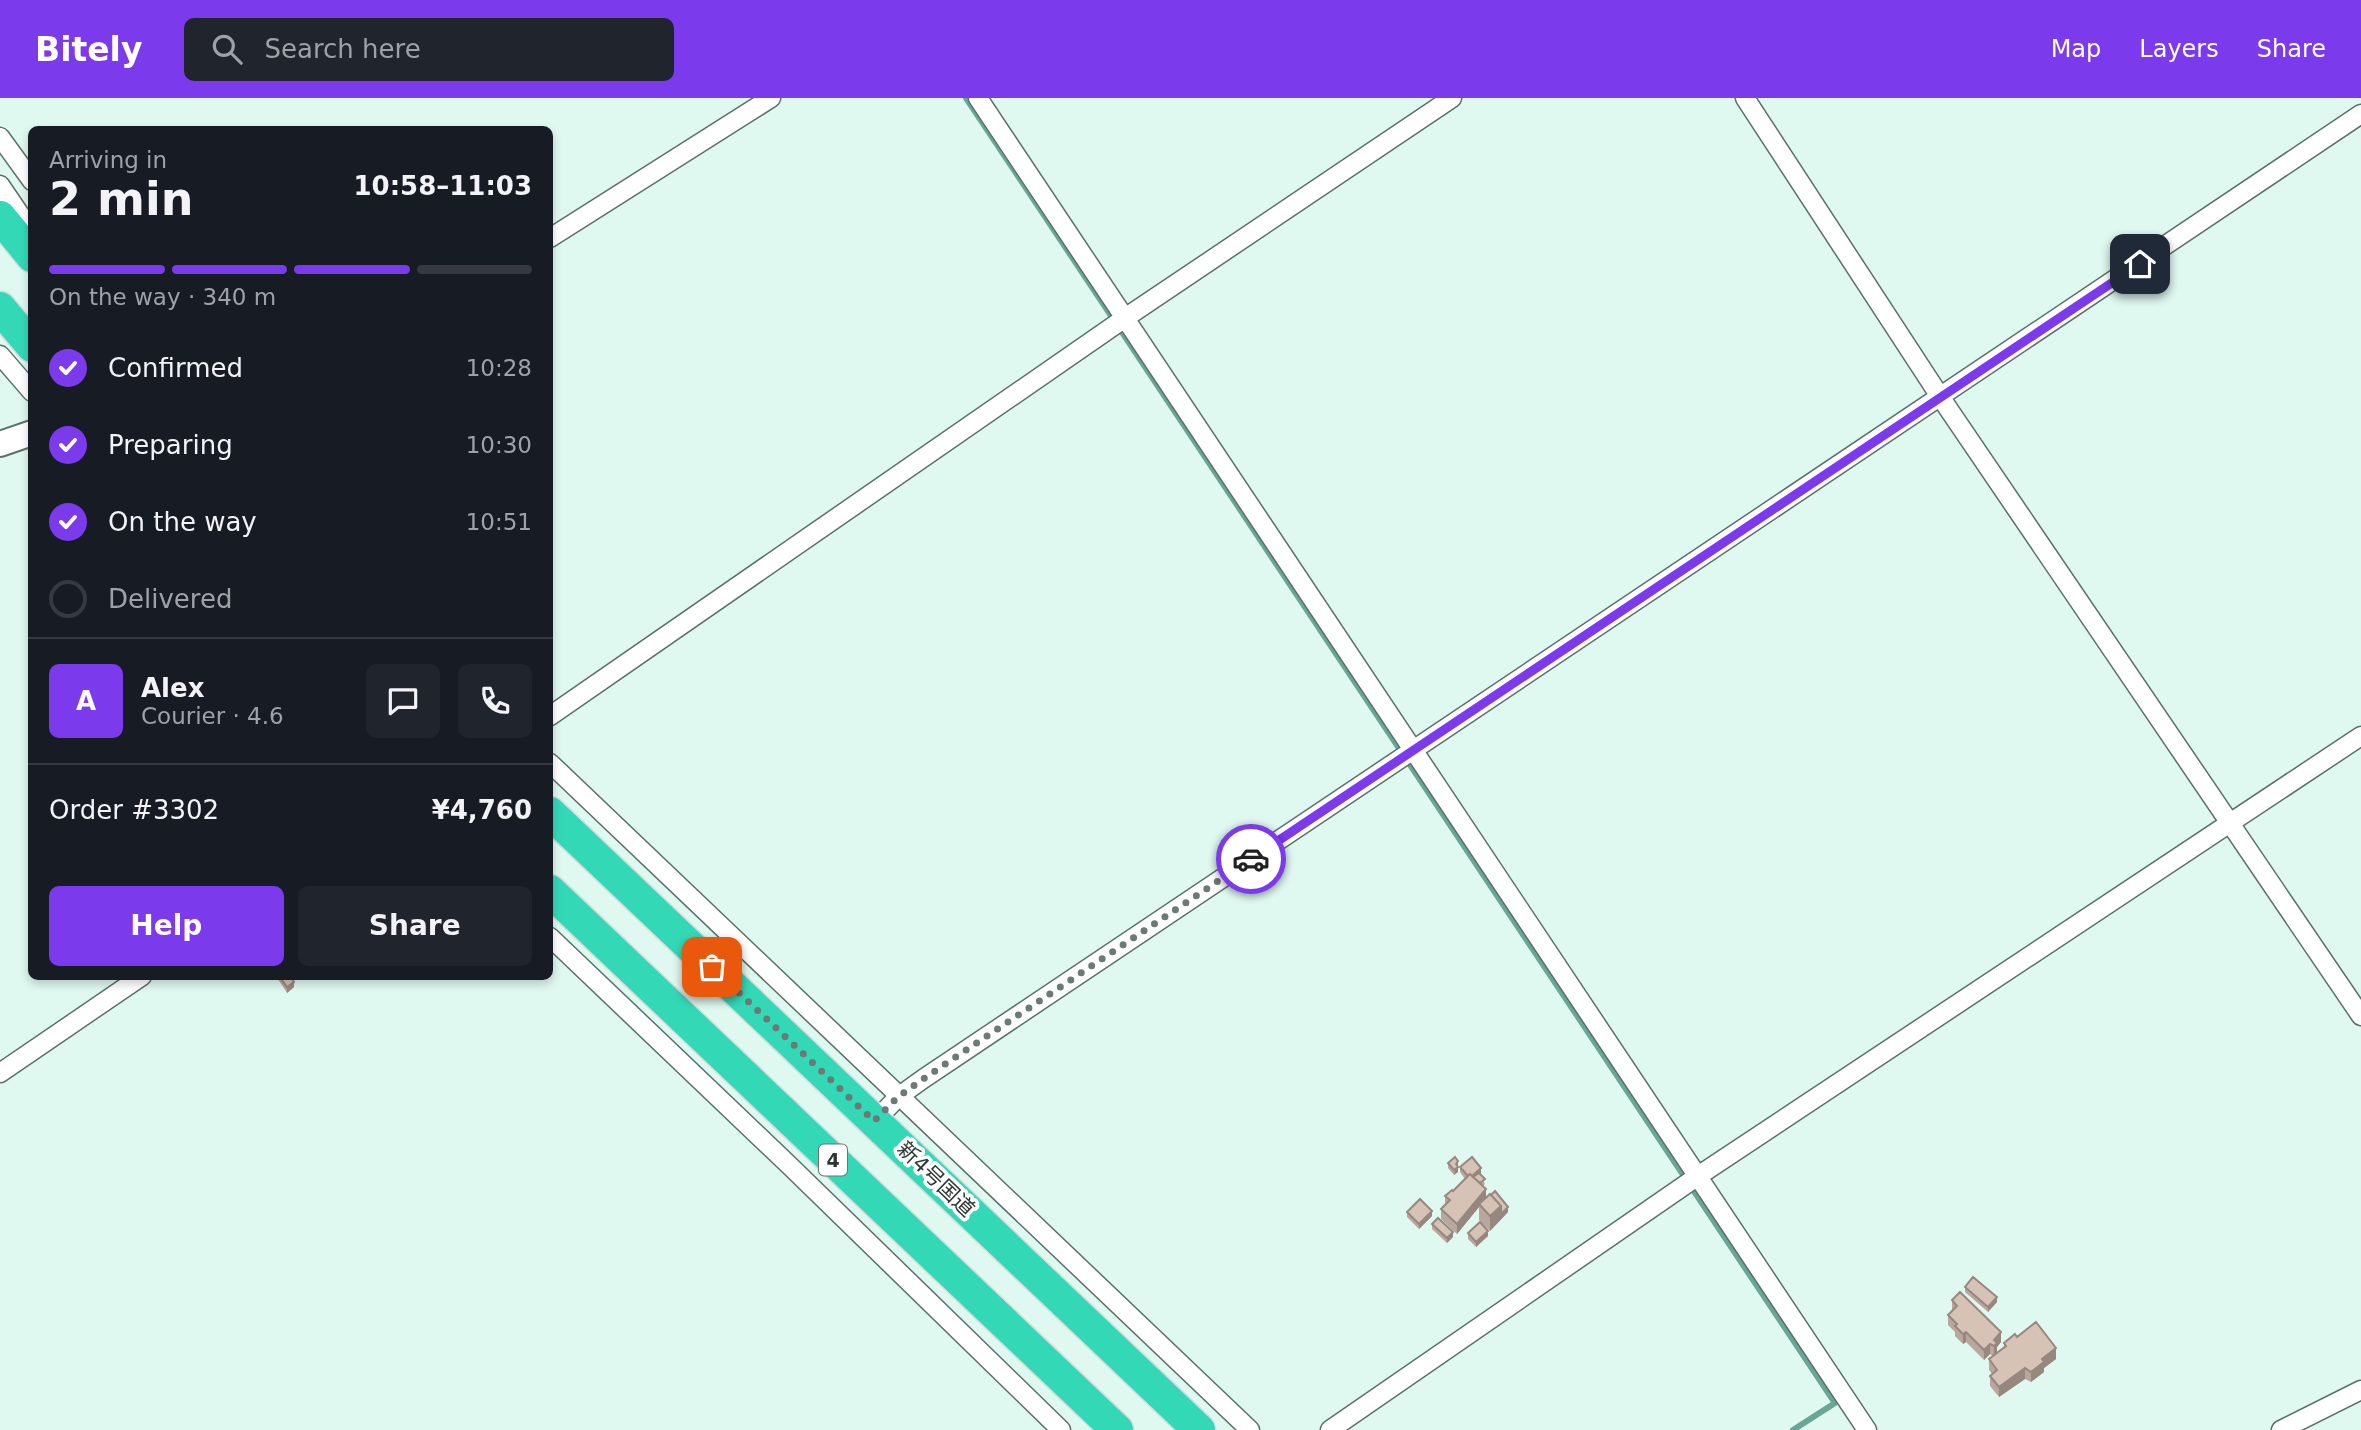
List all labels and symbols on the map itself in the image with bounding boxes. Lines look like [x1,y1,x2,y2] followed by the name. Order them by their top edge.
[2110,234,2170,294] pin
[1216,824,1286,894] courier
[682,937,742,997] pin
[893,1137,979,1221] street label: 新4号国道
[819,1144,847,1176] road number: 4

